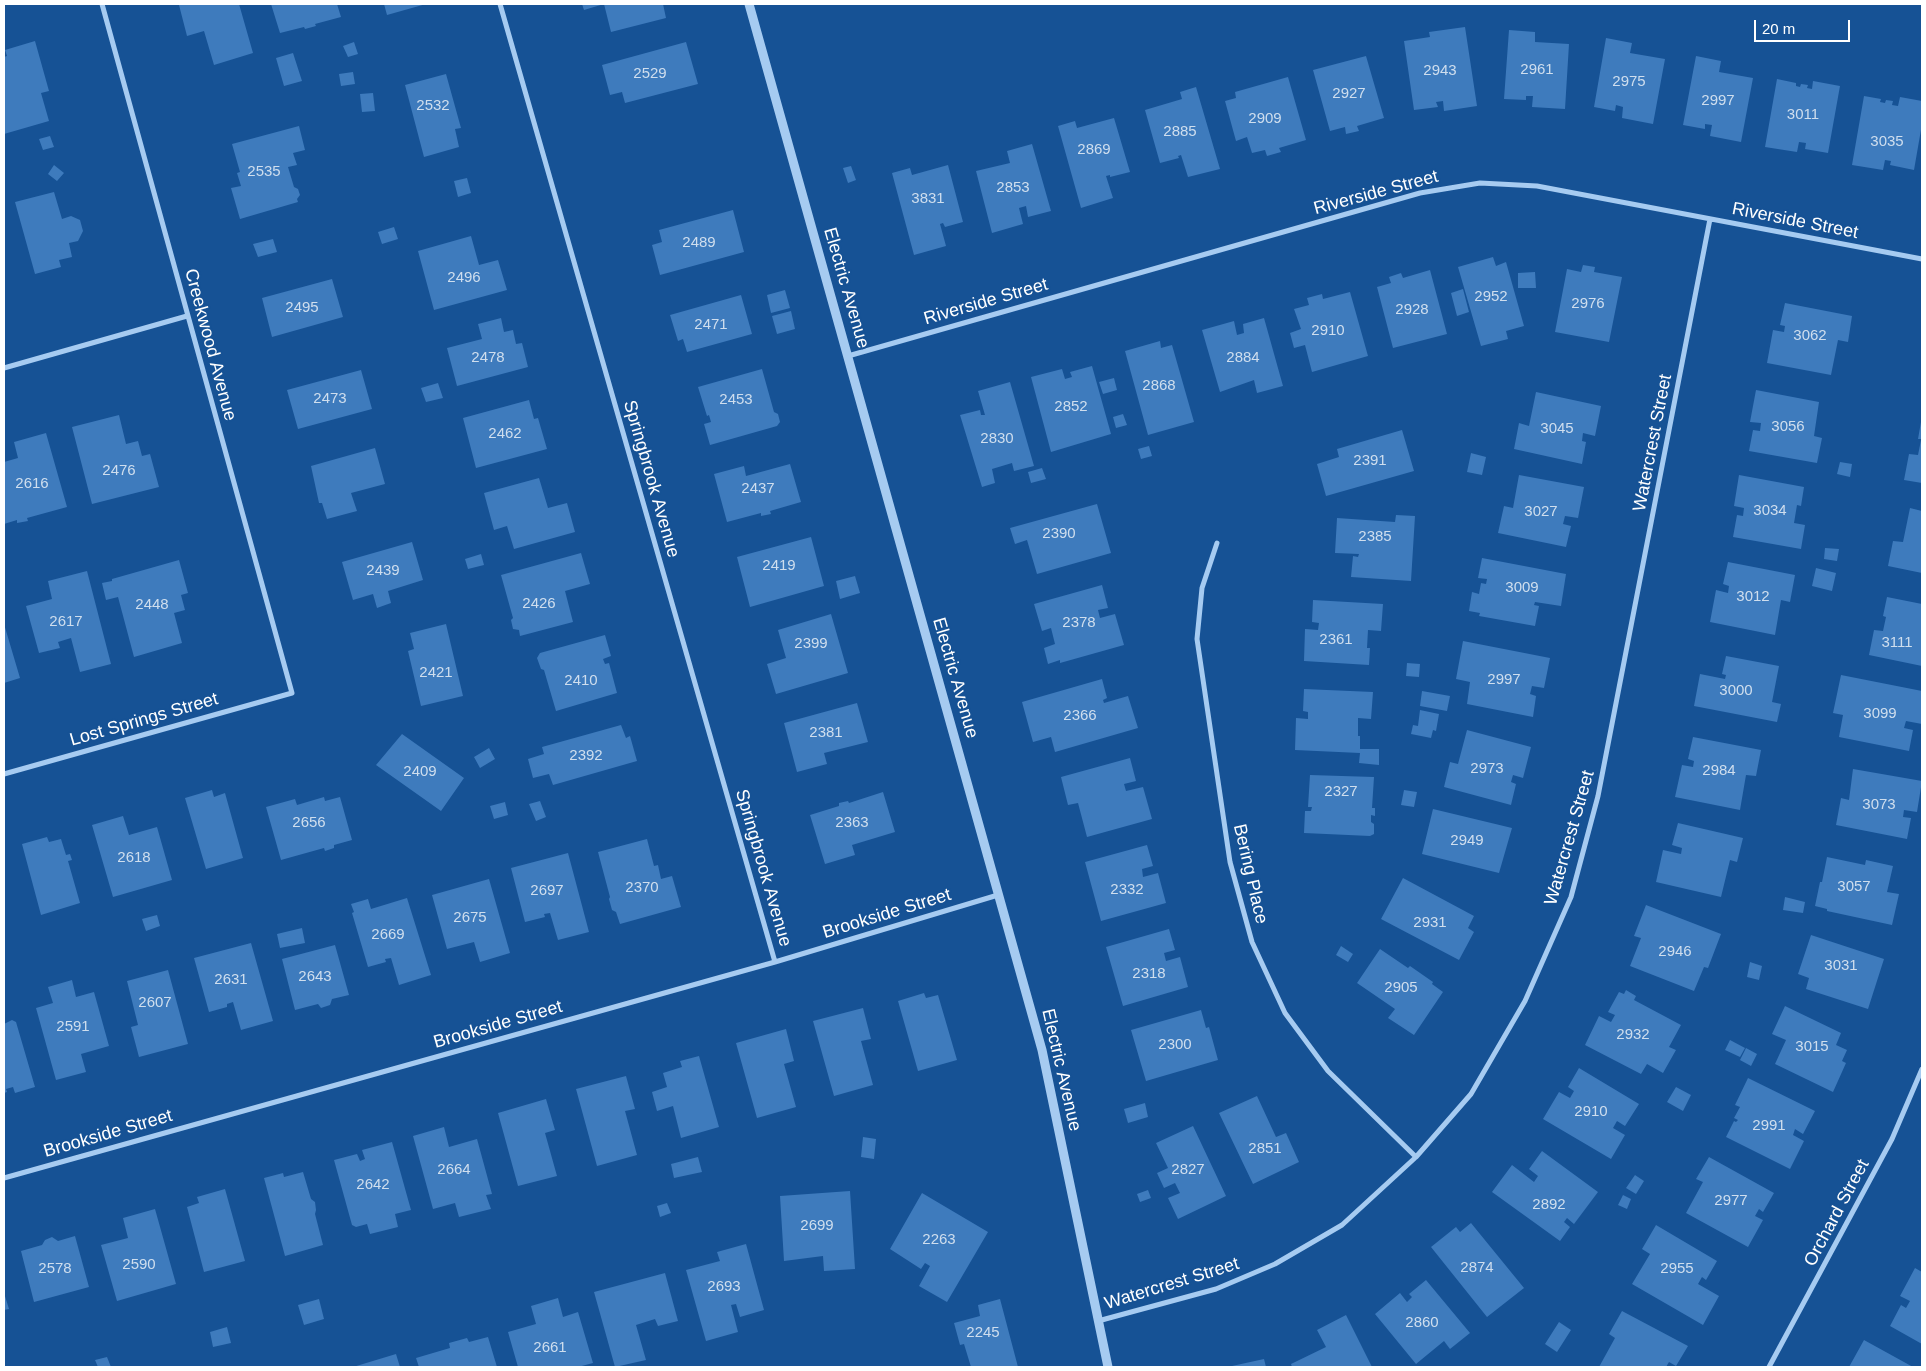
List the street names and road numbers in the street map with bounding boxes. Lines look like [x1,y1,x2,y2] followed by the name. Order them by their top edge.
[1311,166,1441,220] street label: Riverside Street
[1730,198,1860,244] street label: Riverside Street
[818,225,874,351] street label: Electric Avenue
[179,266,241,424] street label: Creekwood Avenue
[921,274,1051,330] street label: Riverside Street
[1629,373,1677,513] street label: Watercrest Street
[618,398,684,560] street label: Springbrook Avenue
[927,615,983,741] street label: Electric Avenue
[67,689,221,751] street label: Lost Springs Street
[1540,768,1600,908] street label: Watercrest Street
[730,787,796,949] street label: Springbrook Avenue
[1228,822,1272,926] street label: Bering Place
[820,884,954,944] street label: Brookside Street
[431,996,565,1054] street label: Brookside Street
[1036,1007,1086,1133] street label: Electric Avenue
[41,1105,175,1163] street label: Brookside Street
[1800,1156,1874,1270] street label: Orchard Street
[1102,1253,1242,1315] street label: Watercrest Street

